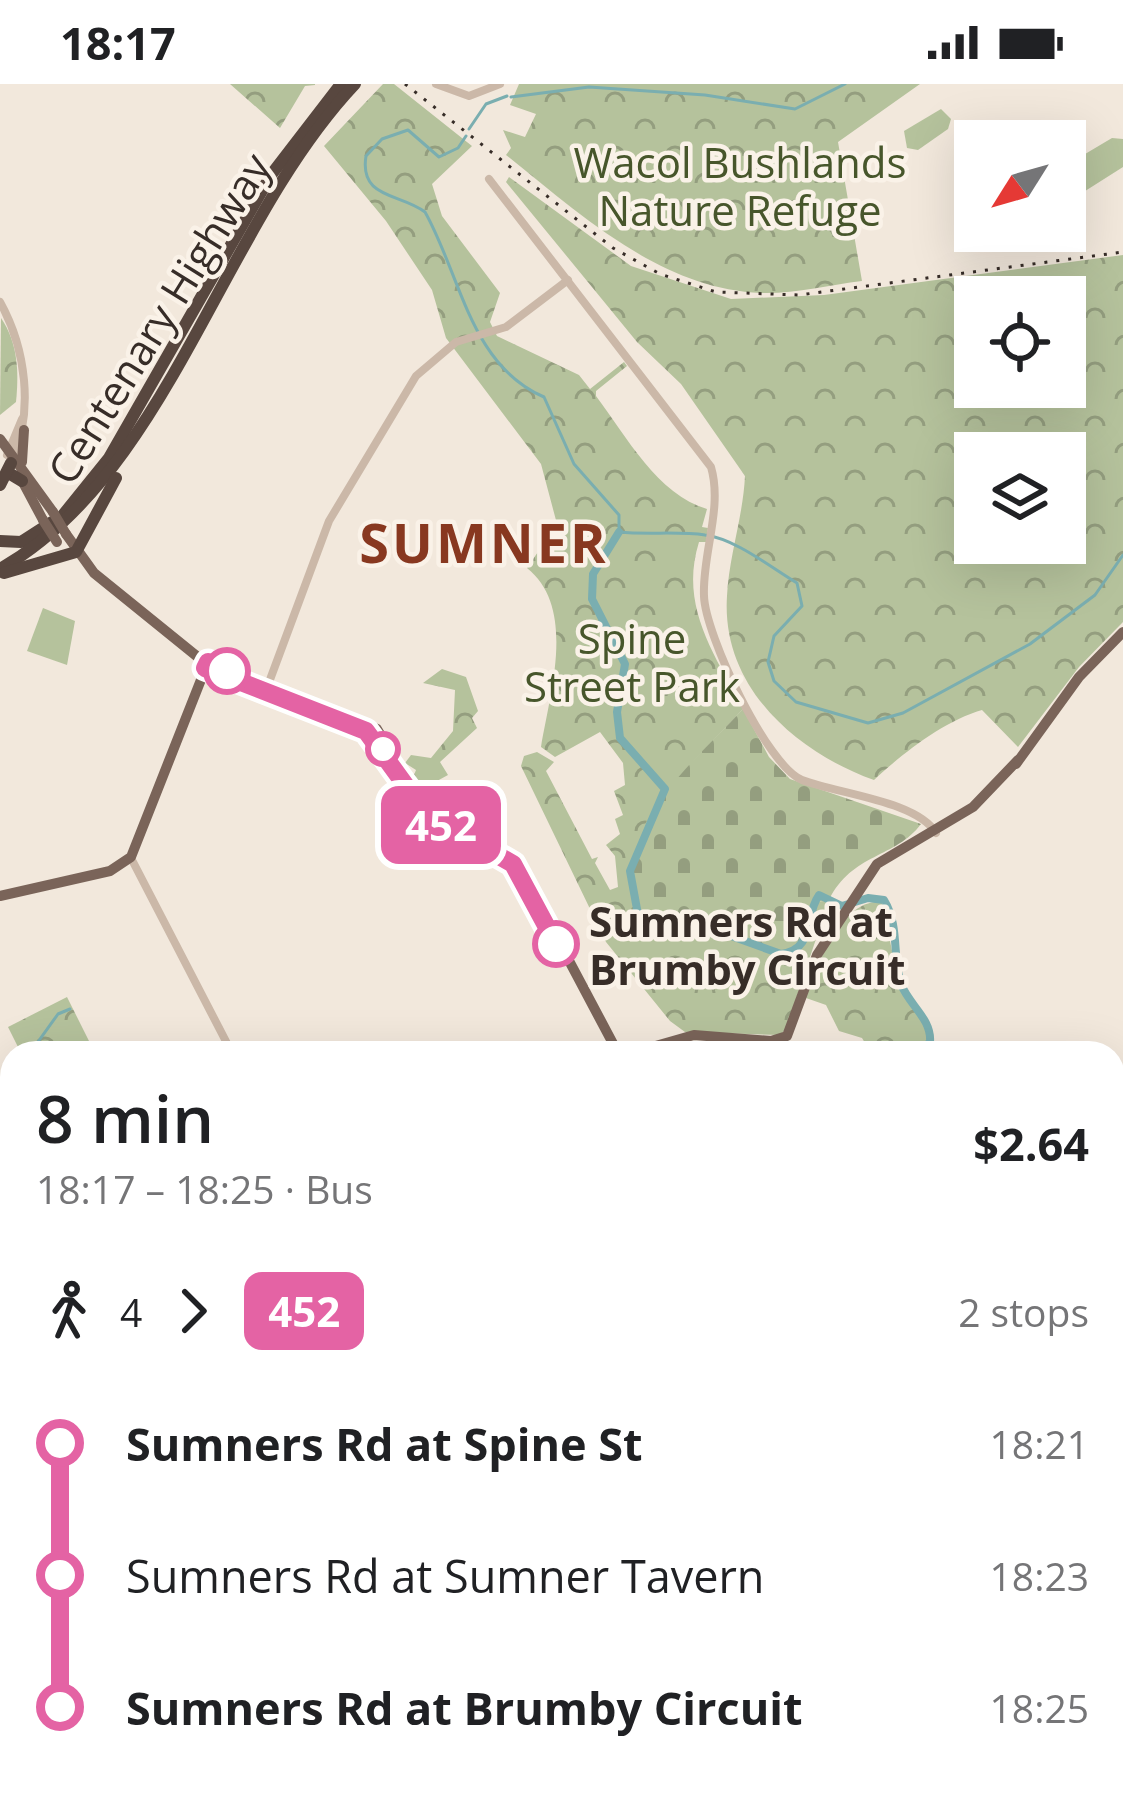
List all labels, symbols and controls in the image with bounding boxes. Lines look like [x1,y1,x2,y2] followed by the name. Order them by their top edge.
[60,12,176,73] text: 18:17
[954,120,1086,252] north arrow
[954,120,1086,564] map controls
[573,133,907,238] park label: Wacol Bushlands Nature Refuge
[33,141,283,494] street label: Centenary Highway
[954,276,1086,408] button: locate
[954,432,1086,564] button: layers
[359,505,609,579] district label: SUMNER
[524,609,740,714] park label: Spine Street Park
[205,649,249,693] unlabelled marker
[367,733,399,765] unlabelled marker
[372,786,510,864] line badge: 452
[405,796,477,853] text: 452
[589,892,905,997] place label: Sumners Rd at Brumby Circuit
[534,922,578,966] marker: Sumners Rd at Brumby Circuit
[36,1072,214,1162] text: 8 min
[973,1113,1089,1174] text: $2.64
[36,1162,373,1215] text: 18:17 – 18:25 · Bus
[36,1278,102,1344] icon: walk
[160,1278,226,1344] icon: forward
[268,1282,340,1339] text: 452
[120,1285,142,1338] text: 4
[958,1285,1089,1338] text: 2 stops
[126,1413,643,1474] text: Sumners Rd at Spine St
[990,1417,1089,1470] text: 18:21
[126,1545,764,1606] text: Sumners Rd at Sumner Tavern
[990,1549,1089,1602] text: 18:23
[126,1677,803,1738] text: Sumners Rd at Brumby Circuit
[990,1681,1089,1734] text: 18:25

